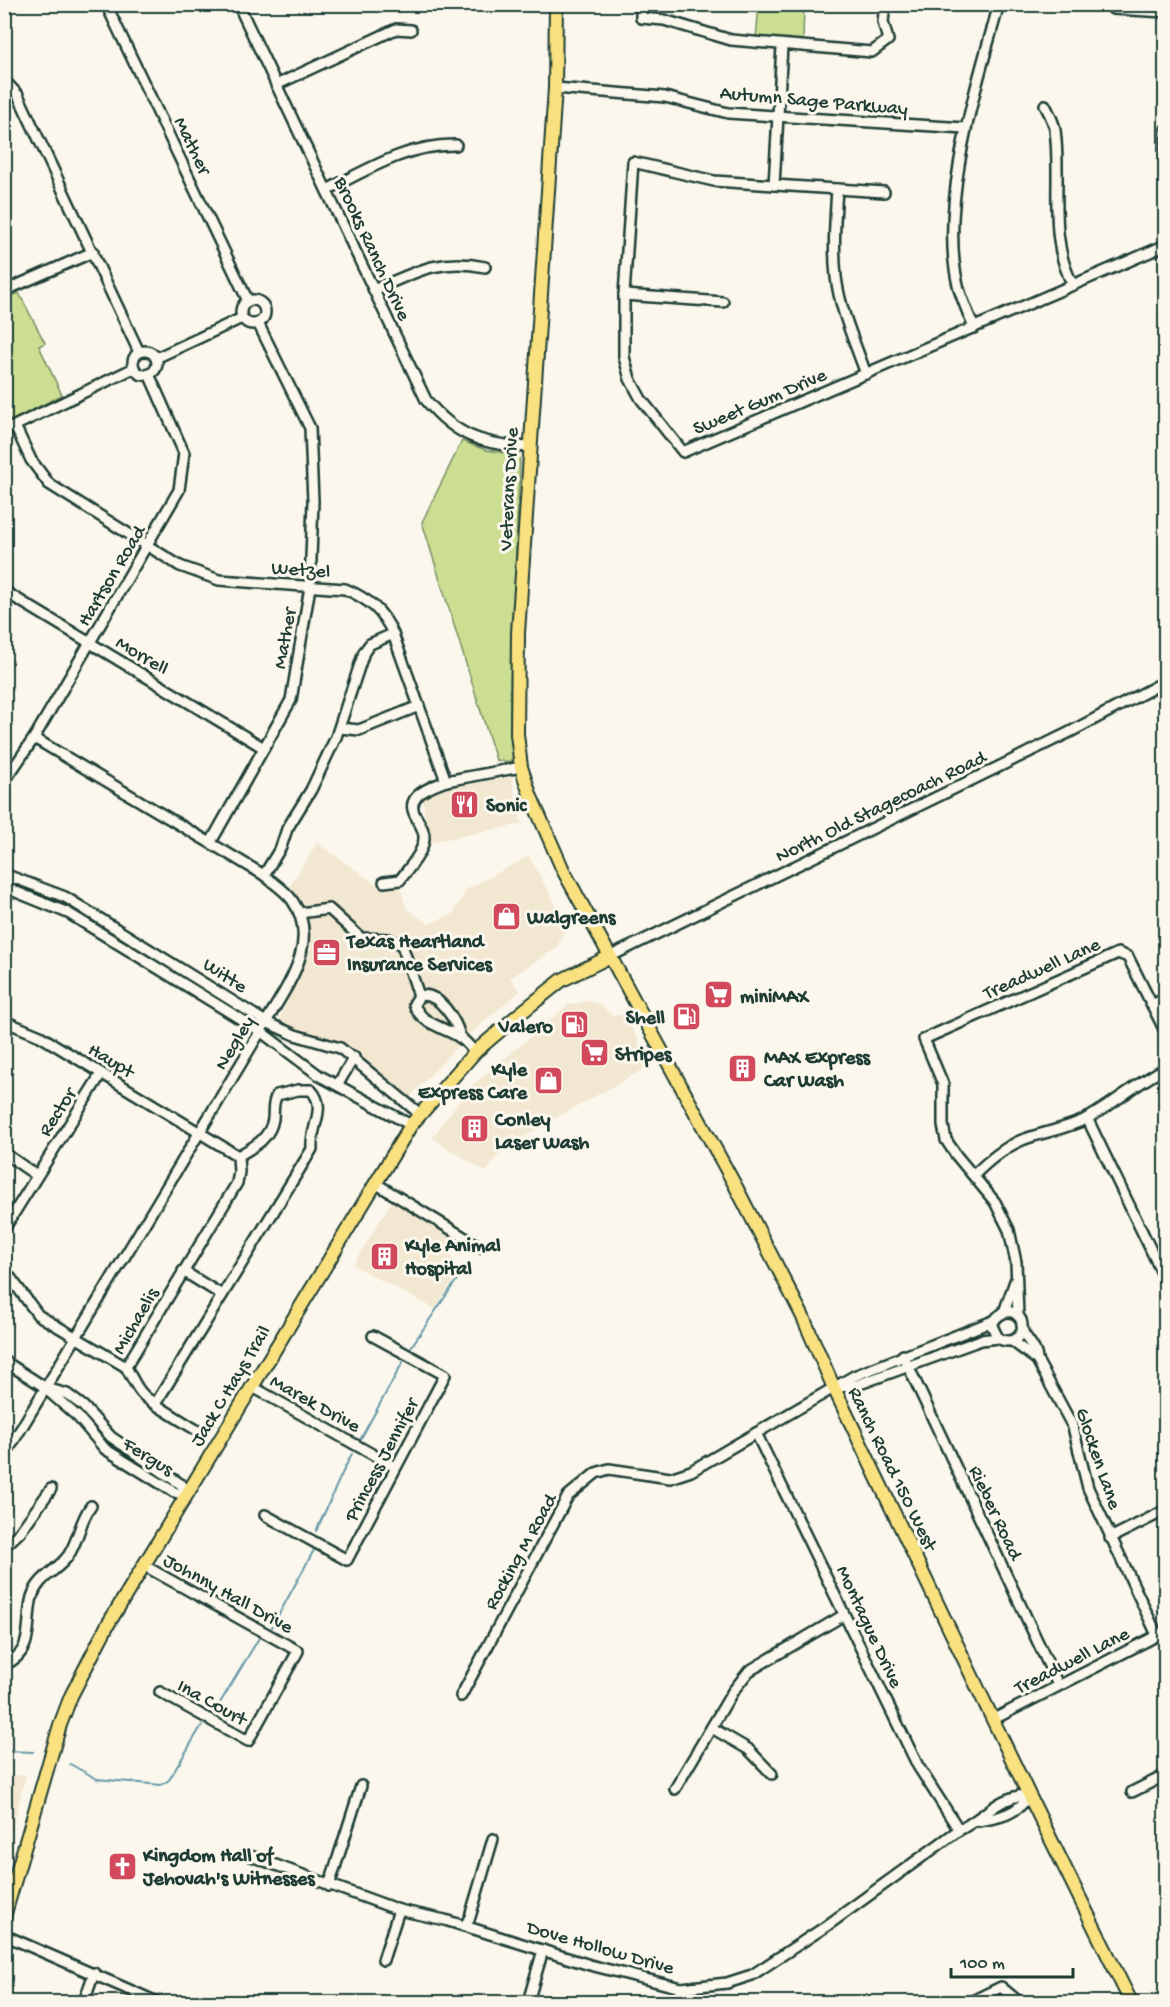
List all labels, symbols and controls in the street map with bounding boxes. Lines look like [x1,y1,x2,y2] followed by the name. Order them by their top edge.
[719,83,909,122] street label: Autumn Sage Parkway
[167,114,215,181] street label: Mather
[327,173,415,326] street label: Brooks Ranch Drive
[690,364,831,442] street label: Sweet Gum Drive
[496,426,525,552] street label: Veterans Drive
[74,520,153,631] street label: Hartson Road
[271,558,331,585] street label: Wetzel
[270,605,303,671] street label: Mather
[111,632,172,682] street label: Morrell
[772,746,993,869] street label: North Old Stagecoach Road
[449,788,481,820] restaurant icon: Sonic
[486,796,527,819] place label: Sonic
[490,900,522,932] shop icon: Walgreens
[526,908,617,931] place label: Walgreens
[345,932,494,978] place label: Texas Heartland Insurance Services
[979,934,1105,1007] street label: Treadwell Lane
[310,936,342,968] office icon: Texas Heartland Insurance Services
[198,954,251,1000] street label: Witte
[703,979,735,1011] supermarket icon: miniMAX
[740,987,810,1010] place label: miniMAX
[670,1000,702,1032] fuel station icon: Shell
[626,1008,666,1031] place label: Shell
[558,1009,590,1041] fuel station icon: Valero
[211,1012,261,1075] street label: Negley
[498,1017,554,1040] place label: Valero
[578,1037,610,1069] supermarket icon: Stripes
[83,1039,139,1086] street label: Haupt
[615,1045,673,1068] place label: Stripes
[763,1048,872,1094] place label: MAX Express Car Wash
[727,1052,759,1084] building icon: MAX Express Car Wash
[418,1060,528,1106] place label: Kyle Express Care
[532,1064,564,1096] shop icon: Kyle Express Care
[35,1083,84,1141] street label: Rector
[494,1110,589,1156] place label: Conley Laser Wash
[458,1113,490,1145] building icon: Conley Laser Wash
[404,1236,501,1282] place label: Kyle Animal Hospital
[368,1240,400,1272] building icon: Kyle Animal Hospital
[109,1284,166,1359] street label: Michaelis
[187,1322,277,1451] street label: Jack C Hays Trail
[265,1371,364,1440] street label: Marek Drive
[841,1384,941,1557] street label: Ranch Road 150 West
[340,1393,426,1527] street label: Princess Jennifer
[1069,1405,1125,1514] street label: Glocken Lane
[117,1433,177,1483] street label: Fergus
[962,1463,1027,1566] street label: Rieber Road
[481,1489,564,1615] street label: Rocking M Road
[158,1550,297,1641] street label: Johnny Hall Drive
[829,1563,907,1693] street label: Montague Drive
[1011,1623,1134,1701] street label: Treadwell Lane
[172,1676,252,1733] street label: Ina Court
[142,1846,316,1892] place label: Kingdom Hall of Jehovah's Witnesses
[106,1850,138,1882] church icon: Kingdom Hall of Jehovah's Witnesses
[522,1917,677,1982] street label: Dove Hollow Drive
[951,1941,1072,1979] scale bar
[959,1954,1005,1975] text: 100 m

